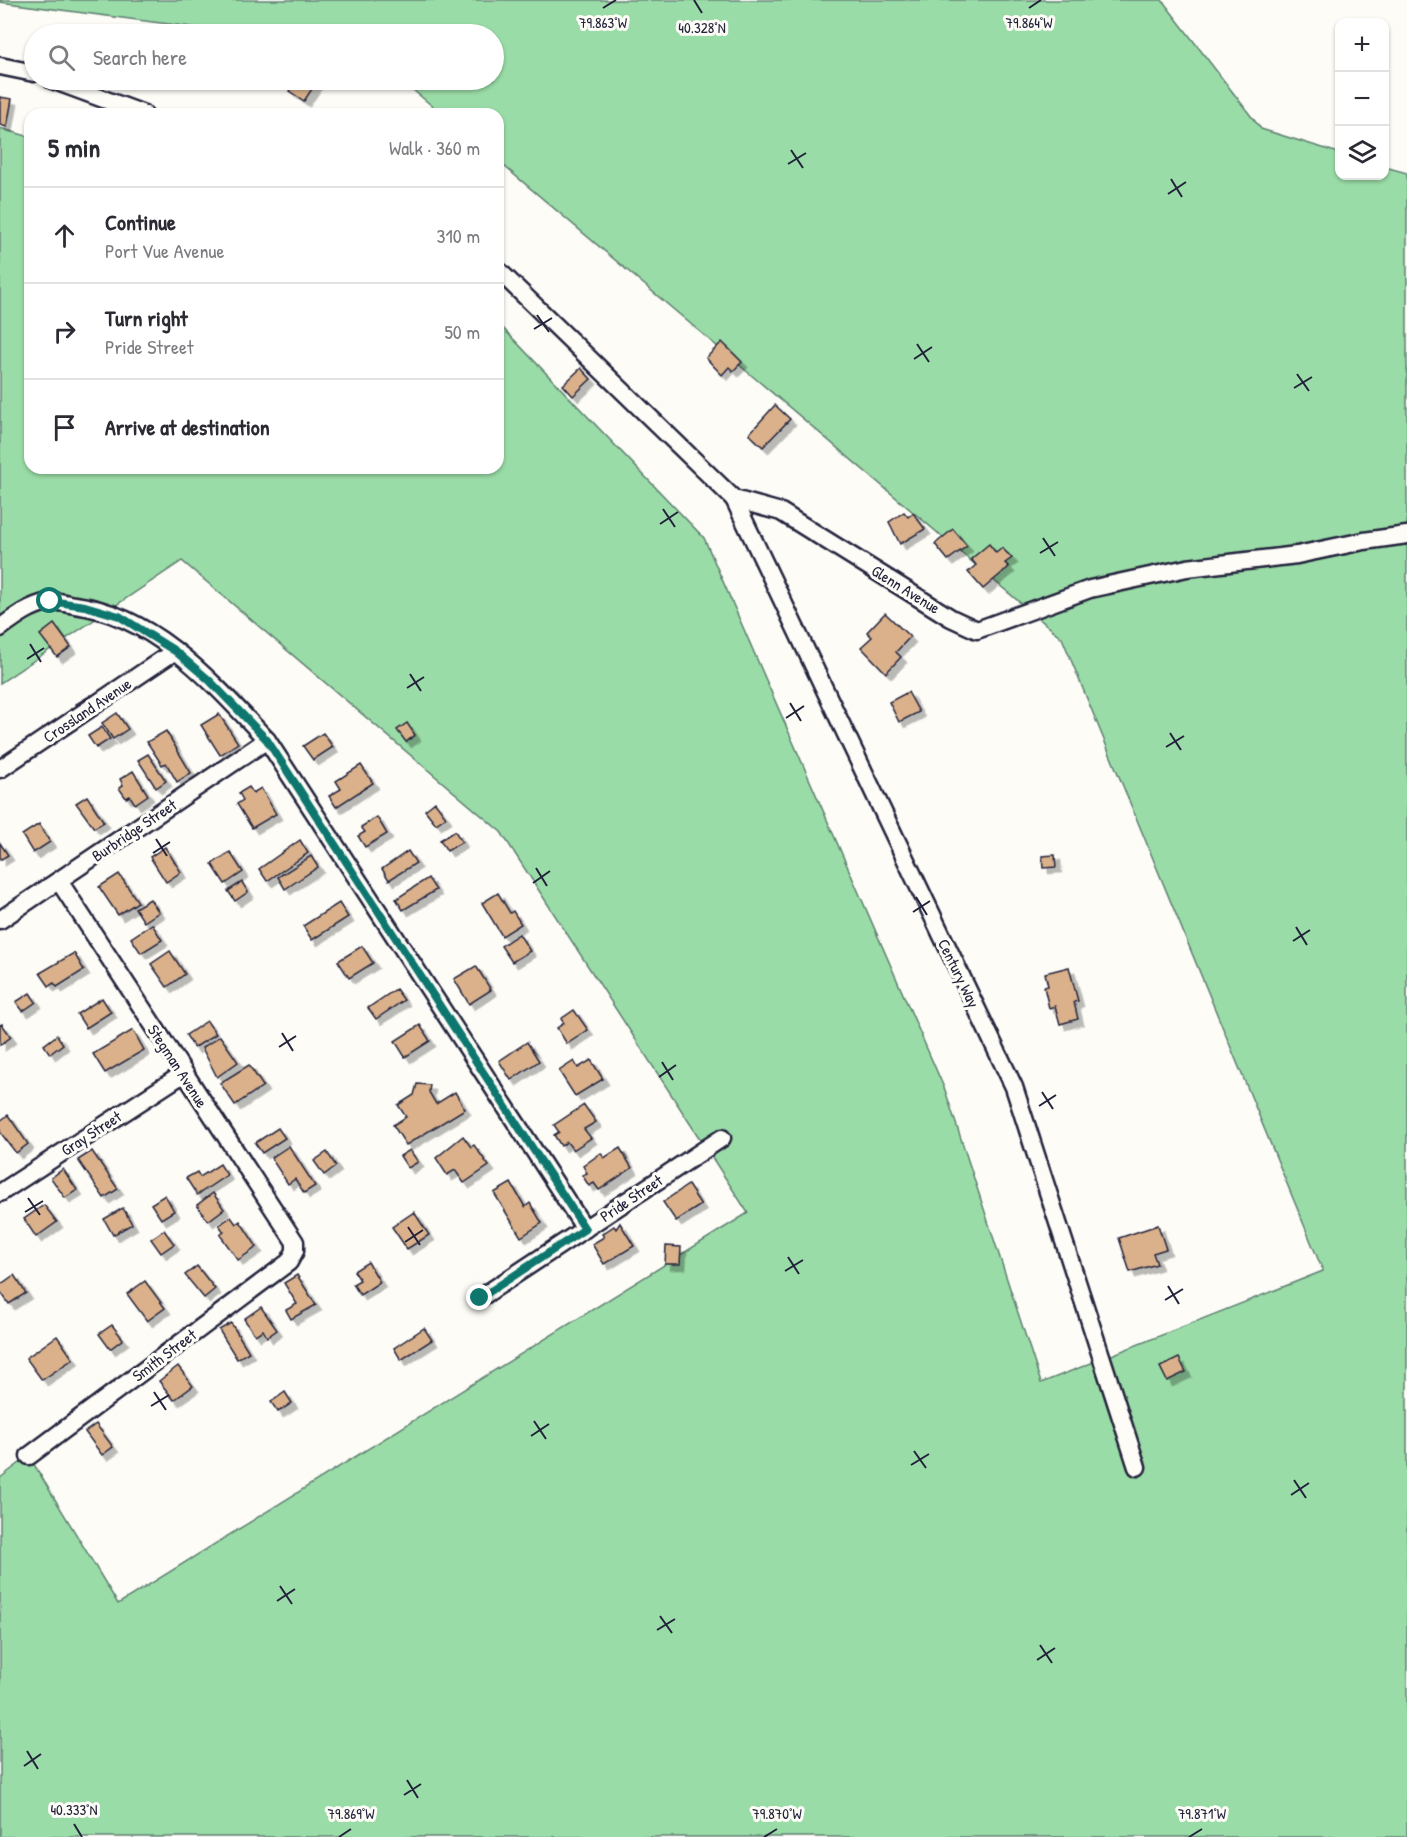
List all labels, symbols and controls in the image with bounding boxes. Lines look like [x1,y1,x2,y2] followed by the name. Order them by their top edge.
[579,12,628,33] text: 79.863°W
[1006,12,1053,33] text: 79.864°W
[678,17,726,38] text: 40.328°N
[1335,18,1389,180] map controls
[1335,18,1389,72] button: +
[24,24,504,90] search box
[45,41,78,74] icon: search
[93,42,187,72] text: Search here
[1335,72,1389,126] button: −
[1335,126,1389,180] button: layers
[48,130,100,165] text: 5 min
[389,134,480,161] text: Walk · 360 m
[105,207,176,237] text: Continue
[48,219,81,252] icon: ahead
[437,222,480,249] text: 310 m
[105,237,224,264] text: Port Vue Avenue
[105,303,188,333] text: Turn right
[48,315,81,348] icon: right
[444,318,480,345] text: 50 m
[105,333,194,360] text: Pride Street
[48,411,81,444] icon: arrive
[105,412,270,442] text: Arrive at destination
[868,559,945,619] street label: Glenn Avenue
[36,587,62,613] route start
[39,672,136,748] street label: Crossland Avenue
[87,793,181,866] street label: Burbridge Street
[933,935,985,1011] street label: Century Way
[143,1020,213,1112] street label: Stegman Avenue
[57,1105,126,1161] street label: Gray Street
[595,1169,667,1227] street label: Pride Street
[466,1284,492,1310] route end
[127,1323,201,1386] street label: Smith Street
[50,1799,98,1820] text: 40.333°N
[328,1803,375,1824] text: 79.869°W
[752,1803,803,1824] text: 79.870°W
[1178,1803,1227,1824] text: 79.871°W

